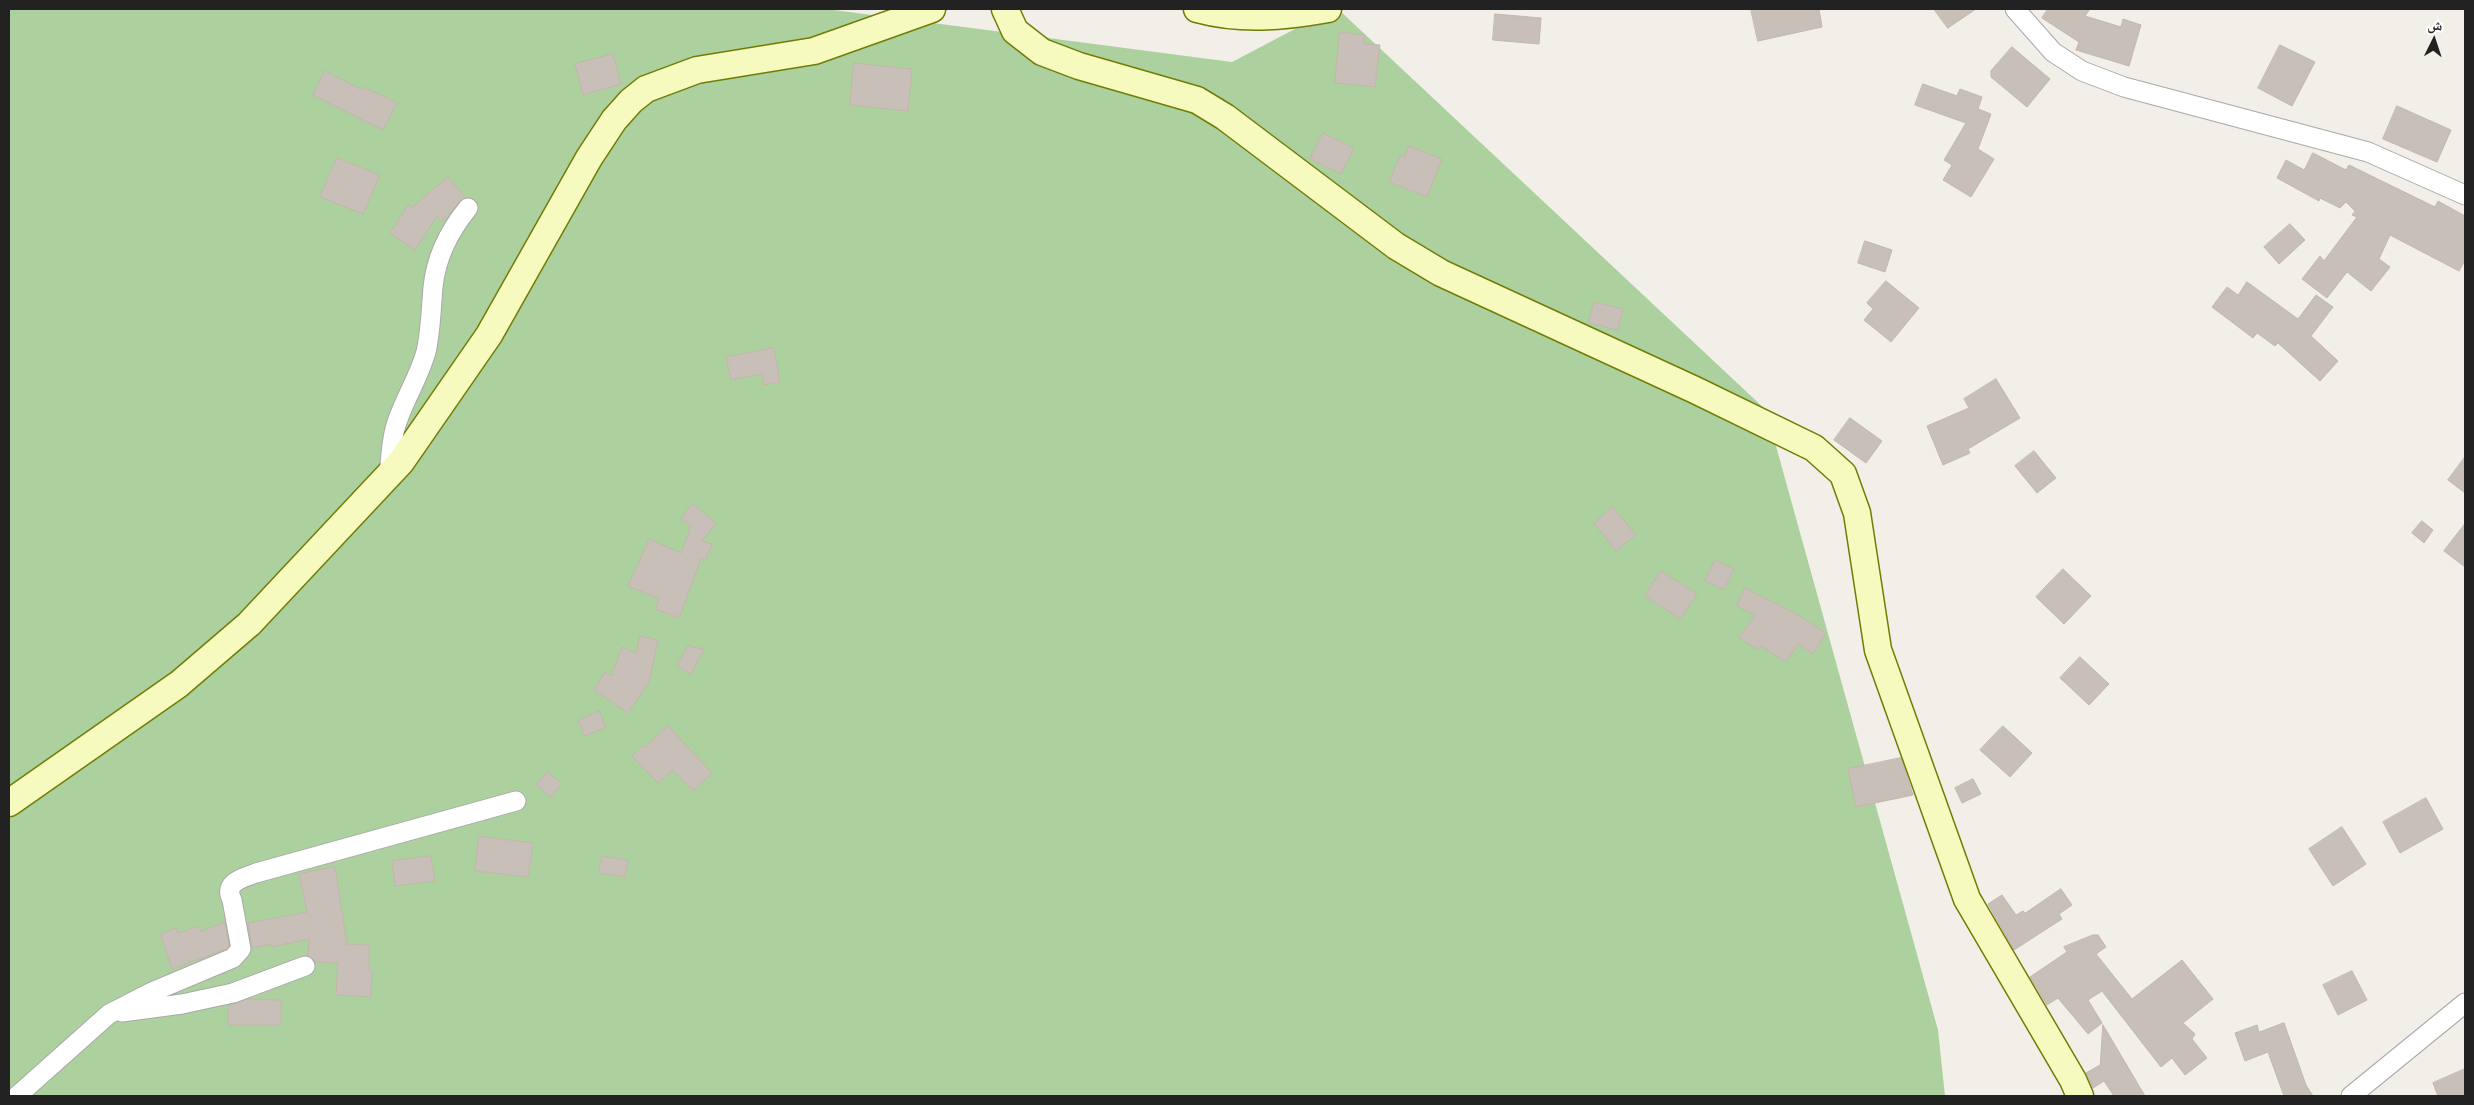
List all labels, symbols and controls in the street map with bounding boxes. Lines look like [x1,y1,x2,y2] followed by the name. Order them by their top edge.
[2409,15,2459,65] north arrow
[2427,16,2443,35] text: ش

